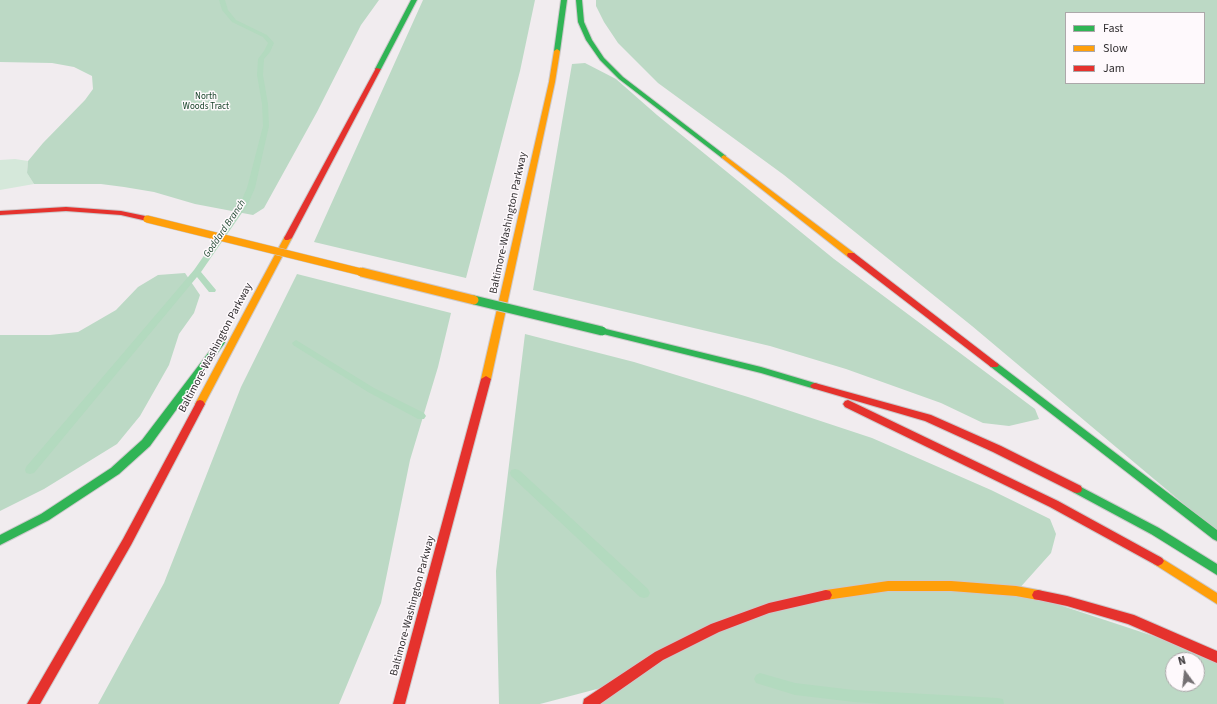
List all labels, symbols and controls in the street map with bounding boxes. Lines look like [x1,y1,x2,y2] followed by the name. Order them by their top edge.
[1065,12,1205,84] legend
[1103,20,1123,37] text: Fast
[1103,40,1128,57] text: Slow
[1103,60,1125,77] text: Jam
[183,92,229,113] park label: North Woods Tract
[488,151,530,295] street label: Baltimore-Washington Parkway
[201,198,249,260] water label: Goddard Branch
[176,281,256,415] street label: Baltimore-Washington Parkway
[388,534,438,678] street label: Baltimore-Washington Parkway
[1165,652,1205,692] north arrow
[1177,653,1187,669] text: N

